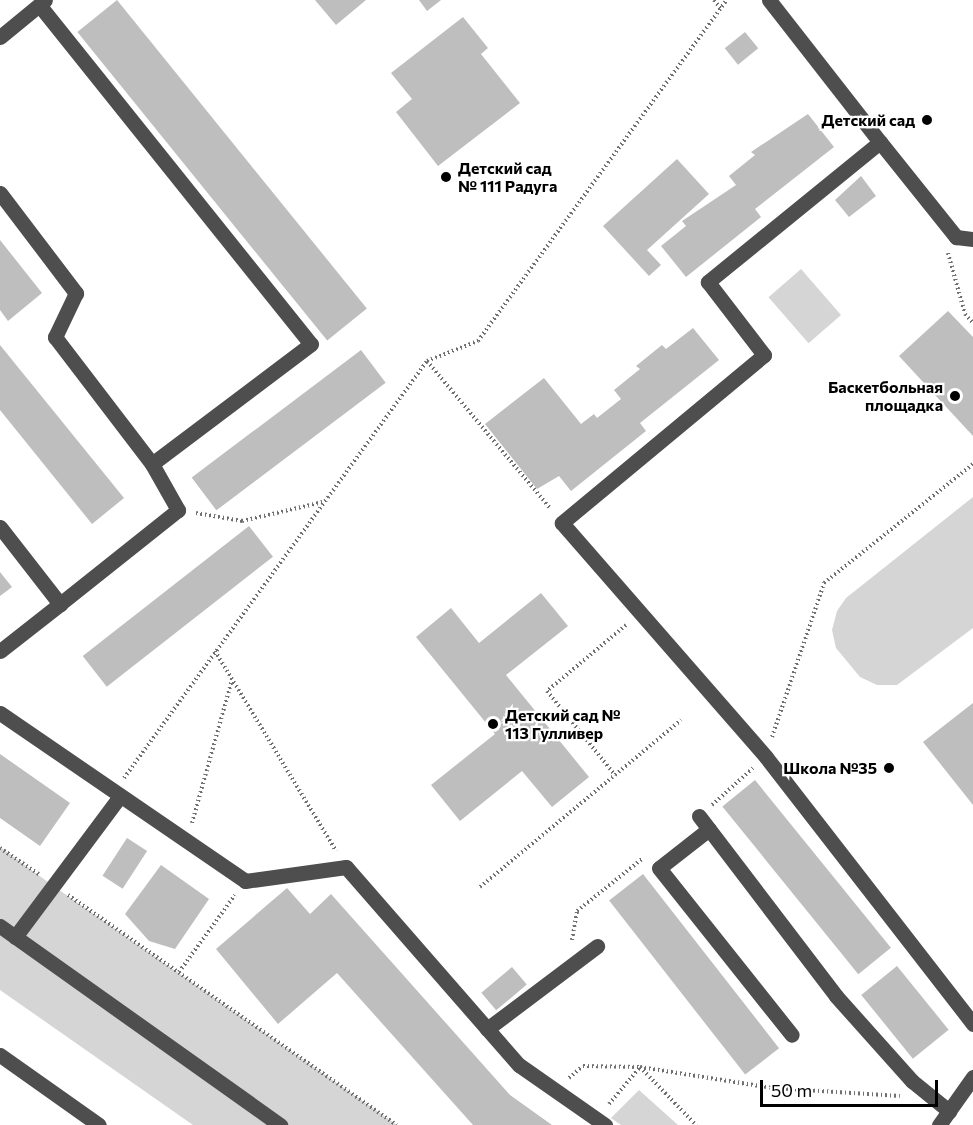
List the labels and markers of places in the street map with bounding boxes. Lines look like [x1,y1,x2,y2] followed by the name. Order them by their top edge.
[821,110,915,130] place label: Детский сад
[920,113,934,127] marker: Детский сад
[458,158,557,196] place label: Детский сад № 111 Радуга
[439,170,453,184] marker: Детский сад № 111 Радуга
[828,377,943,415] place label: Баскетбольная площадка
[948,389,962,403] marker: Баскетбольная площадка
[505,705,620,743] place label: Детский сад № 113 Гулливер
[486,717,500,731] marker: Детский сад № 113 Гулливер
[783,758,877,778] place label: Школа №35
[882,761,896,775] marker: Школа №35

